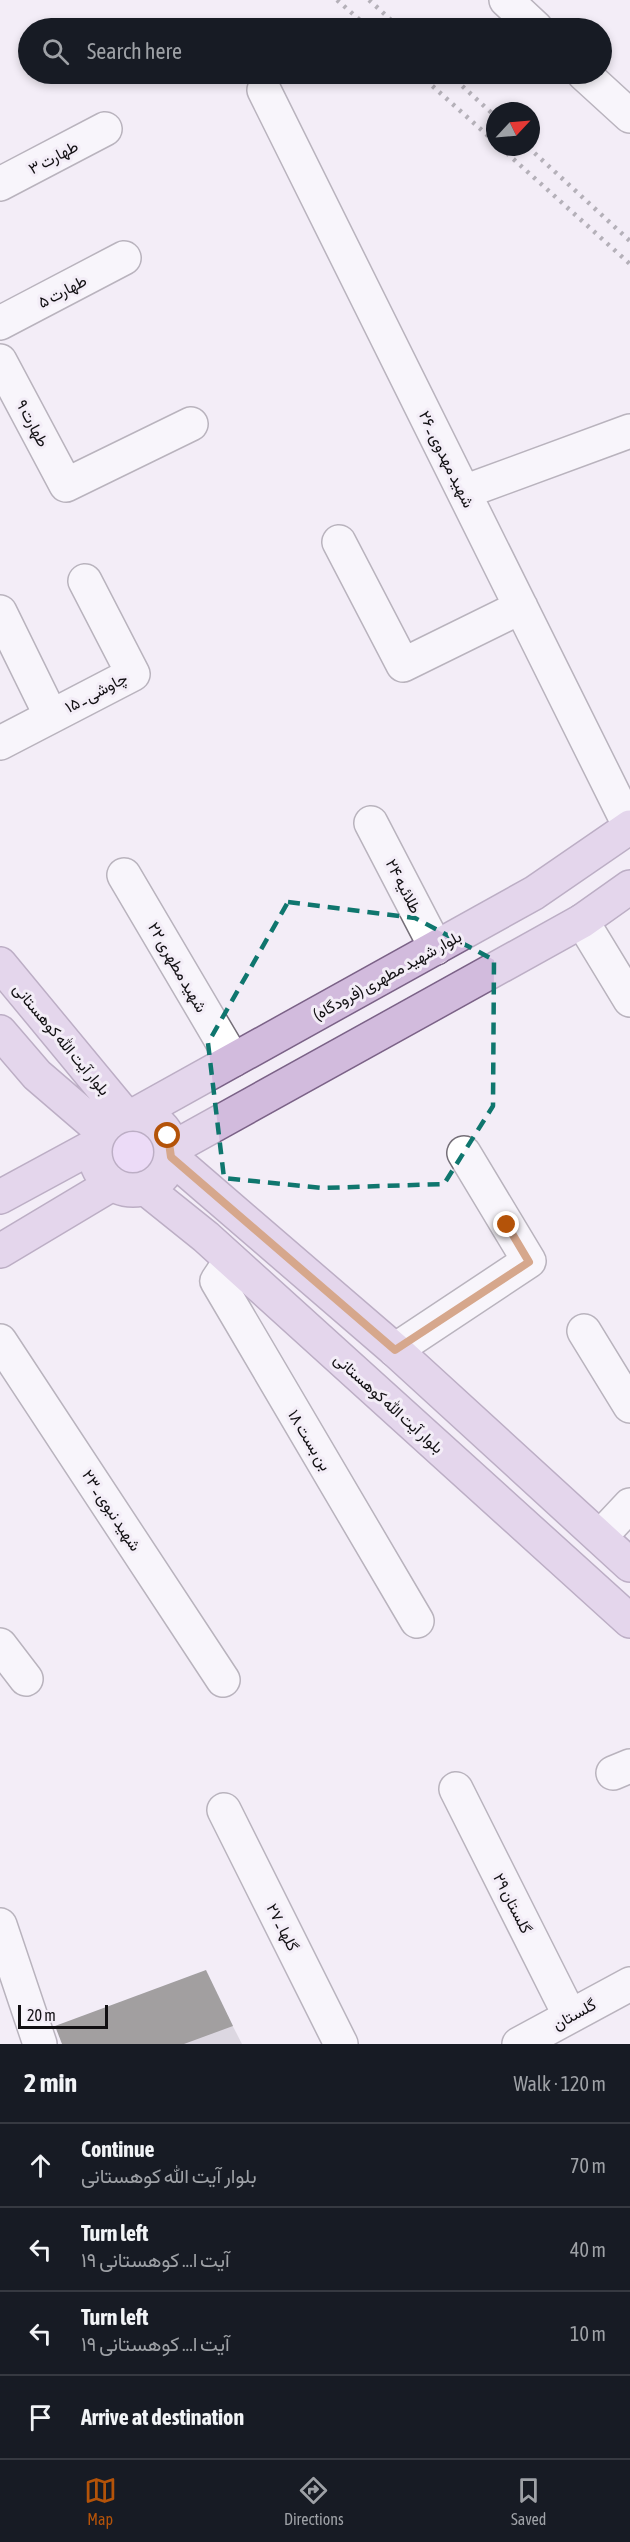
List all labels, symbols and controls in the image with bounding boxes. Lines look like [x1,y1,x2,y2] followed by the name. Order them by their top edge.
[18,18,612,84] search box
[39,35,72,68] icon: search
[87,38,182,64] text: Search here
[486,102,540,156] north arrow
[25,136,82,179] street label: طهارت ۳
[35,271,90,313] street label: طهارت ۵
[11,396,53,451] street label: طهارت ۹
[414,408,478,511] street label: شهید مهدوی ـ ۲۶
[62,668,132,719] street label: چاوشی ـ ۱۵
[382,856,425,917] street label: طلائیه ۲۴
[143,919,211,1016] street label: شهید مطهری ۲۲
[310,927,465,1025] street label: بلوار شهید مطهری (فرودگاه)
[8,979,114,1100] street label: بلوار آیت الله کوهستانی
[154,1122,180,1148] route start
[493,1211,519,1237] route end
[329,1349,447,1458] street label: بلوار آیت الله کوهستانی
[283,1406,335,1475] street label: بن بست ۱۸
[77,1466,145,1555] street label: شهید نبوی ـ ۲۳
[489,1870,536,1937] street label: گلستان ۲۹
[262,1900,303,1955] street label: گلها ـ ۲۷
[549,1995,599,2034] street label: گلستان
[18,2002,108,2030] scale bar
[27,2006,56,2024] text: 20 m
[24,2068,77,2098] text: 2 min
[514,2072,606,2095] text: Walk · 120 m
[81,2136,155,2162] text: Continue
[24,2149,57,2182] icon: ahead
[570,2154,606,2177] text: 70 m
[81,2164,257,2187] text: بلوار آیت الله کوهستانی
[81,2220,148,2246] text: Turn left
[24,2233,57,2266] icon: left
[570,2238,606,2261] text: 40 m
[81,2248,230,2271] text: آیت ا... کوهستانی ۱۹
[81,2304,148,2330] text: Turn left
[24,2317,57,2350] icon: left
[570,2322,606,2345] text: 10 m
[81,2332,230,2355] text: آیت ا... کوهستانی ۱۹
[24,2401,57,2434] icon: arrive
[81,2404,244,2430] text: Arrive at destination
[84,2474,117,2528] tab: Map
[284,2474,344,2528] tab: Directions
[511,2474,546,2528] tab: Saved

